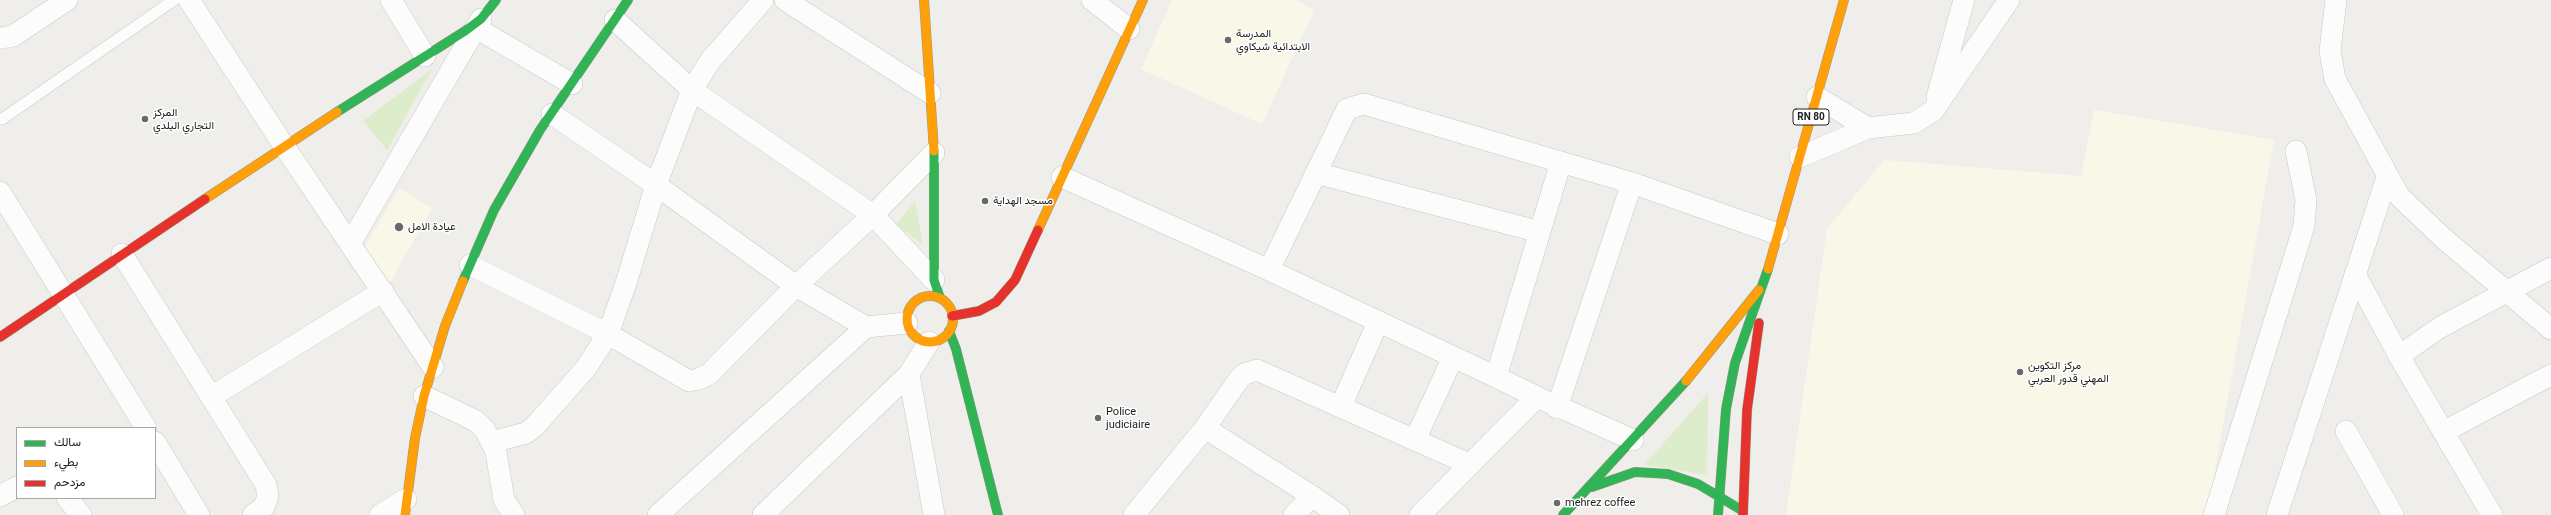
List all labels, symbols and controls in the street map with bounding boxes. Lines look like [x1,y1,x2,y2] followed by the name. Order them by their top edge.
[1236,27,1310,53] place label: المدرسة الابتدائية شيكاوي
[1223,35,1233,45] marker: المدرسة الابتدائية شيكاوي
[153,106,214,132] place label: المركز التجاري البلدي
[1793,109,1829,125] road number: RN 80
[140,114,150,124] marker: المركز التجاري البلدي
[993,194,1053,208] place label: مسجد الهداية
[980,196,990,206] marker: مسجد الهداية
[408,220,456,234] place label: عيادة الامل
[393,221,405,233] marker: عيادة الامل
[2028,359,2109,385] place label: مركز التكوين المهني قدور العربي
[2015,367,2025,377] marker: مركز التكوين المهني قدور العربي
[1106,405,1150,431] place label: Police judiciaire
[1093,413,1103,423] marker: Police judiciaire
[16,427,156,499] legend
[54,435,81,449] text: سالك
[54,455,78,469] text: بطيء
[54,475,85,489] text: مزدحم
[1565,496,1635,510] place label: mehrez coffee
[1552,498,1562,508] marker: mehrez coffee

